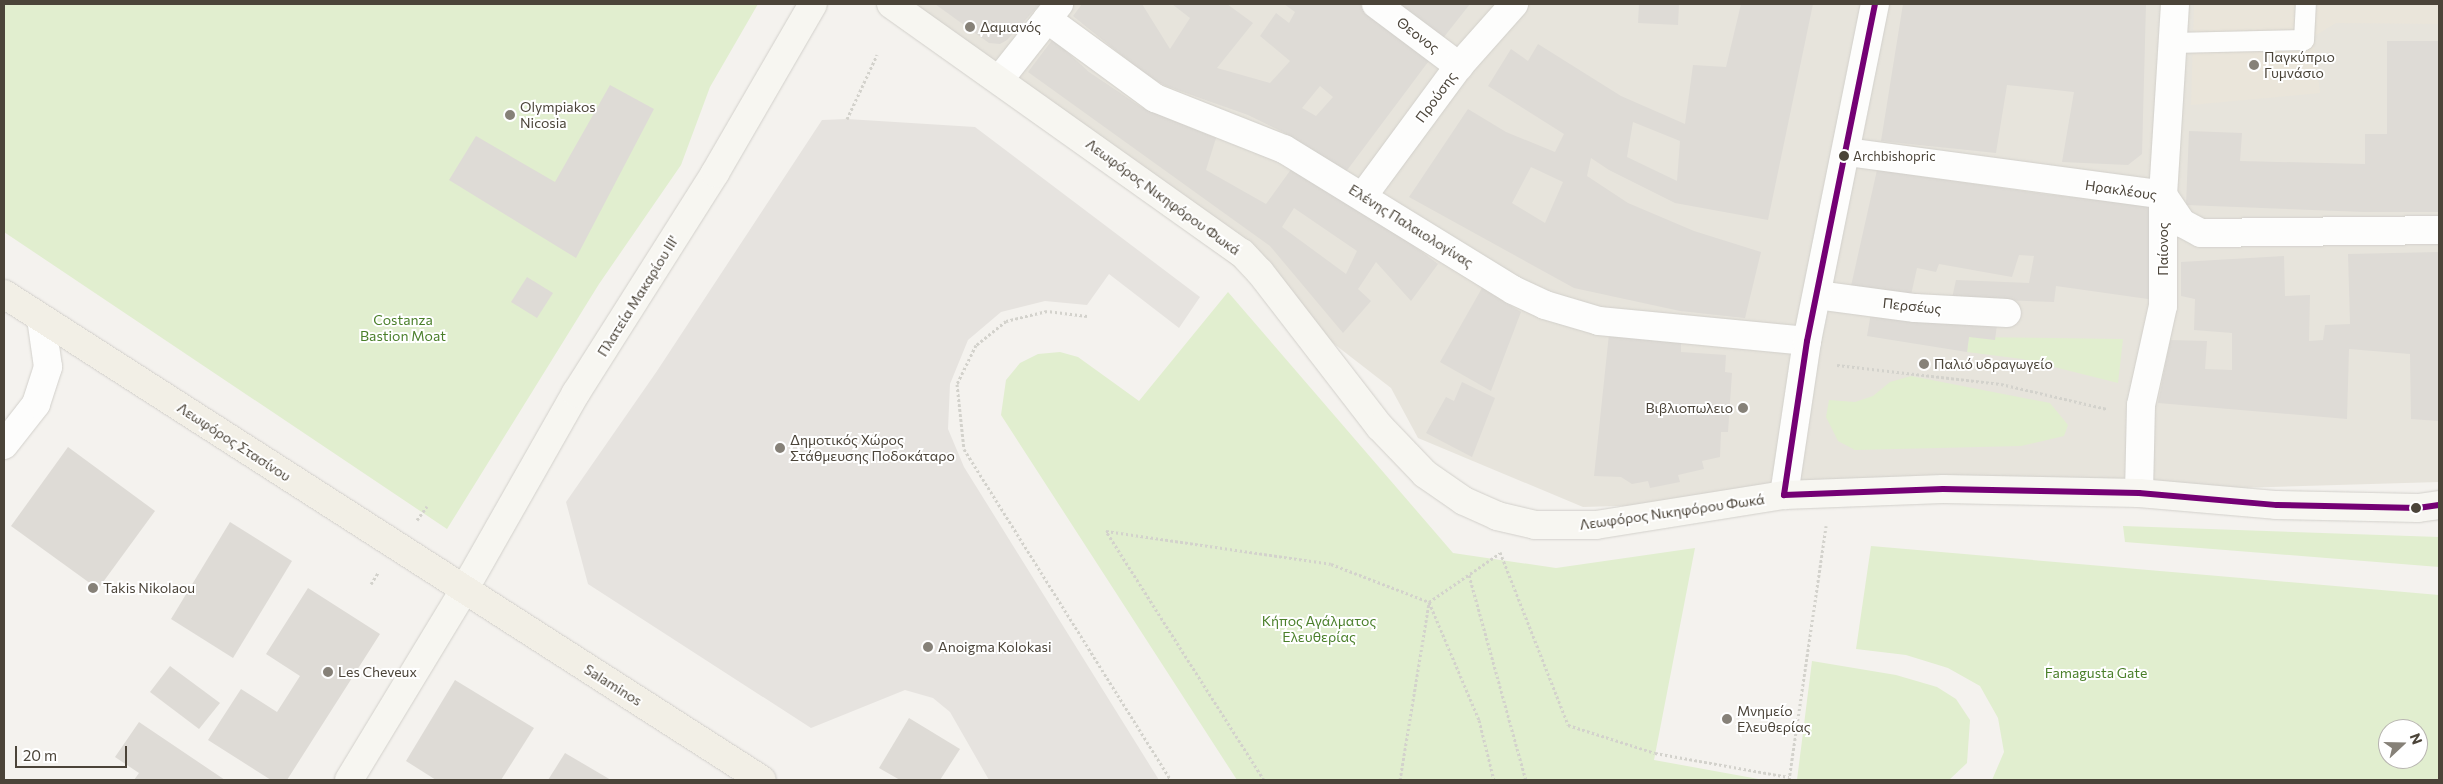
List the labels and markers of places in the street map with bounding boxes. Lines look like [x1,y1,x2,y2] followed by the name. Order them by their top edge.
[980,19,1041,35] place label: Δαμιανός
[964,21,976,33] marker: Δαμιανός
[2264,49,2335,82] place label: Παγκύπριο Γυμνάσιο
[2248,59,2260,71] marker: Παγκύπριο Γυμνάσιο
[520,99,596,132] place label: Olympiakos Nicosia
[504,109,516,121] marker: Olympiakos Nicosia
[1853,148,1936,164] place label: Archbishopric
[1839,151,1849,161] marker: Archbishopric
[1934,356,2053,372] place label: Παλιό υδραγωγείο
[1918,358,1930,370] marker: Παλιό υδραγωγείο
[1645,400,1733,416] place label: Βιβλιοπωλειο
[1737,402,1749,414] marker: Βιβλιοπωλειο
[790,432,955,464] place label: Δημοτικός Χώρος Στάθμευσης Ποδοκάταρο
[774,442,786,454] marker: Δημοτικός Χώρος Στάθμευσης Ποδοκάταρο
[2411,503,2421,513] unlabelled marker
[103,580,195,596] place label: Takis Nikolaou
[87,582,99,594] marker: Takis Nikolaou
[938,639,1052,655] place label: Anoigma Kolokasi
[922,641,934,653] marker: Anoigma Kolokasi
[338,664,417,680] place label: Les Cheveux
[322,666,334,678] marker: Les Cheveux
[1737,703,1811,736] place label: Μνημείο Ελευθερίας
[1721,713,1733,725] marker: Μνημείο Ελευθερίας

